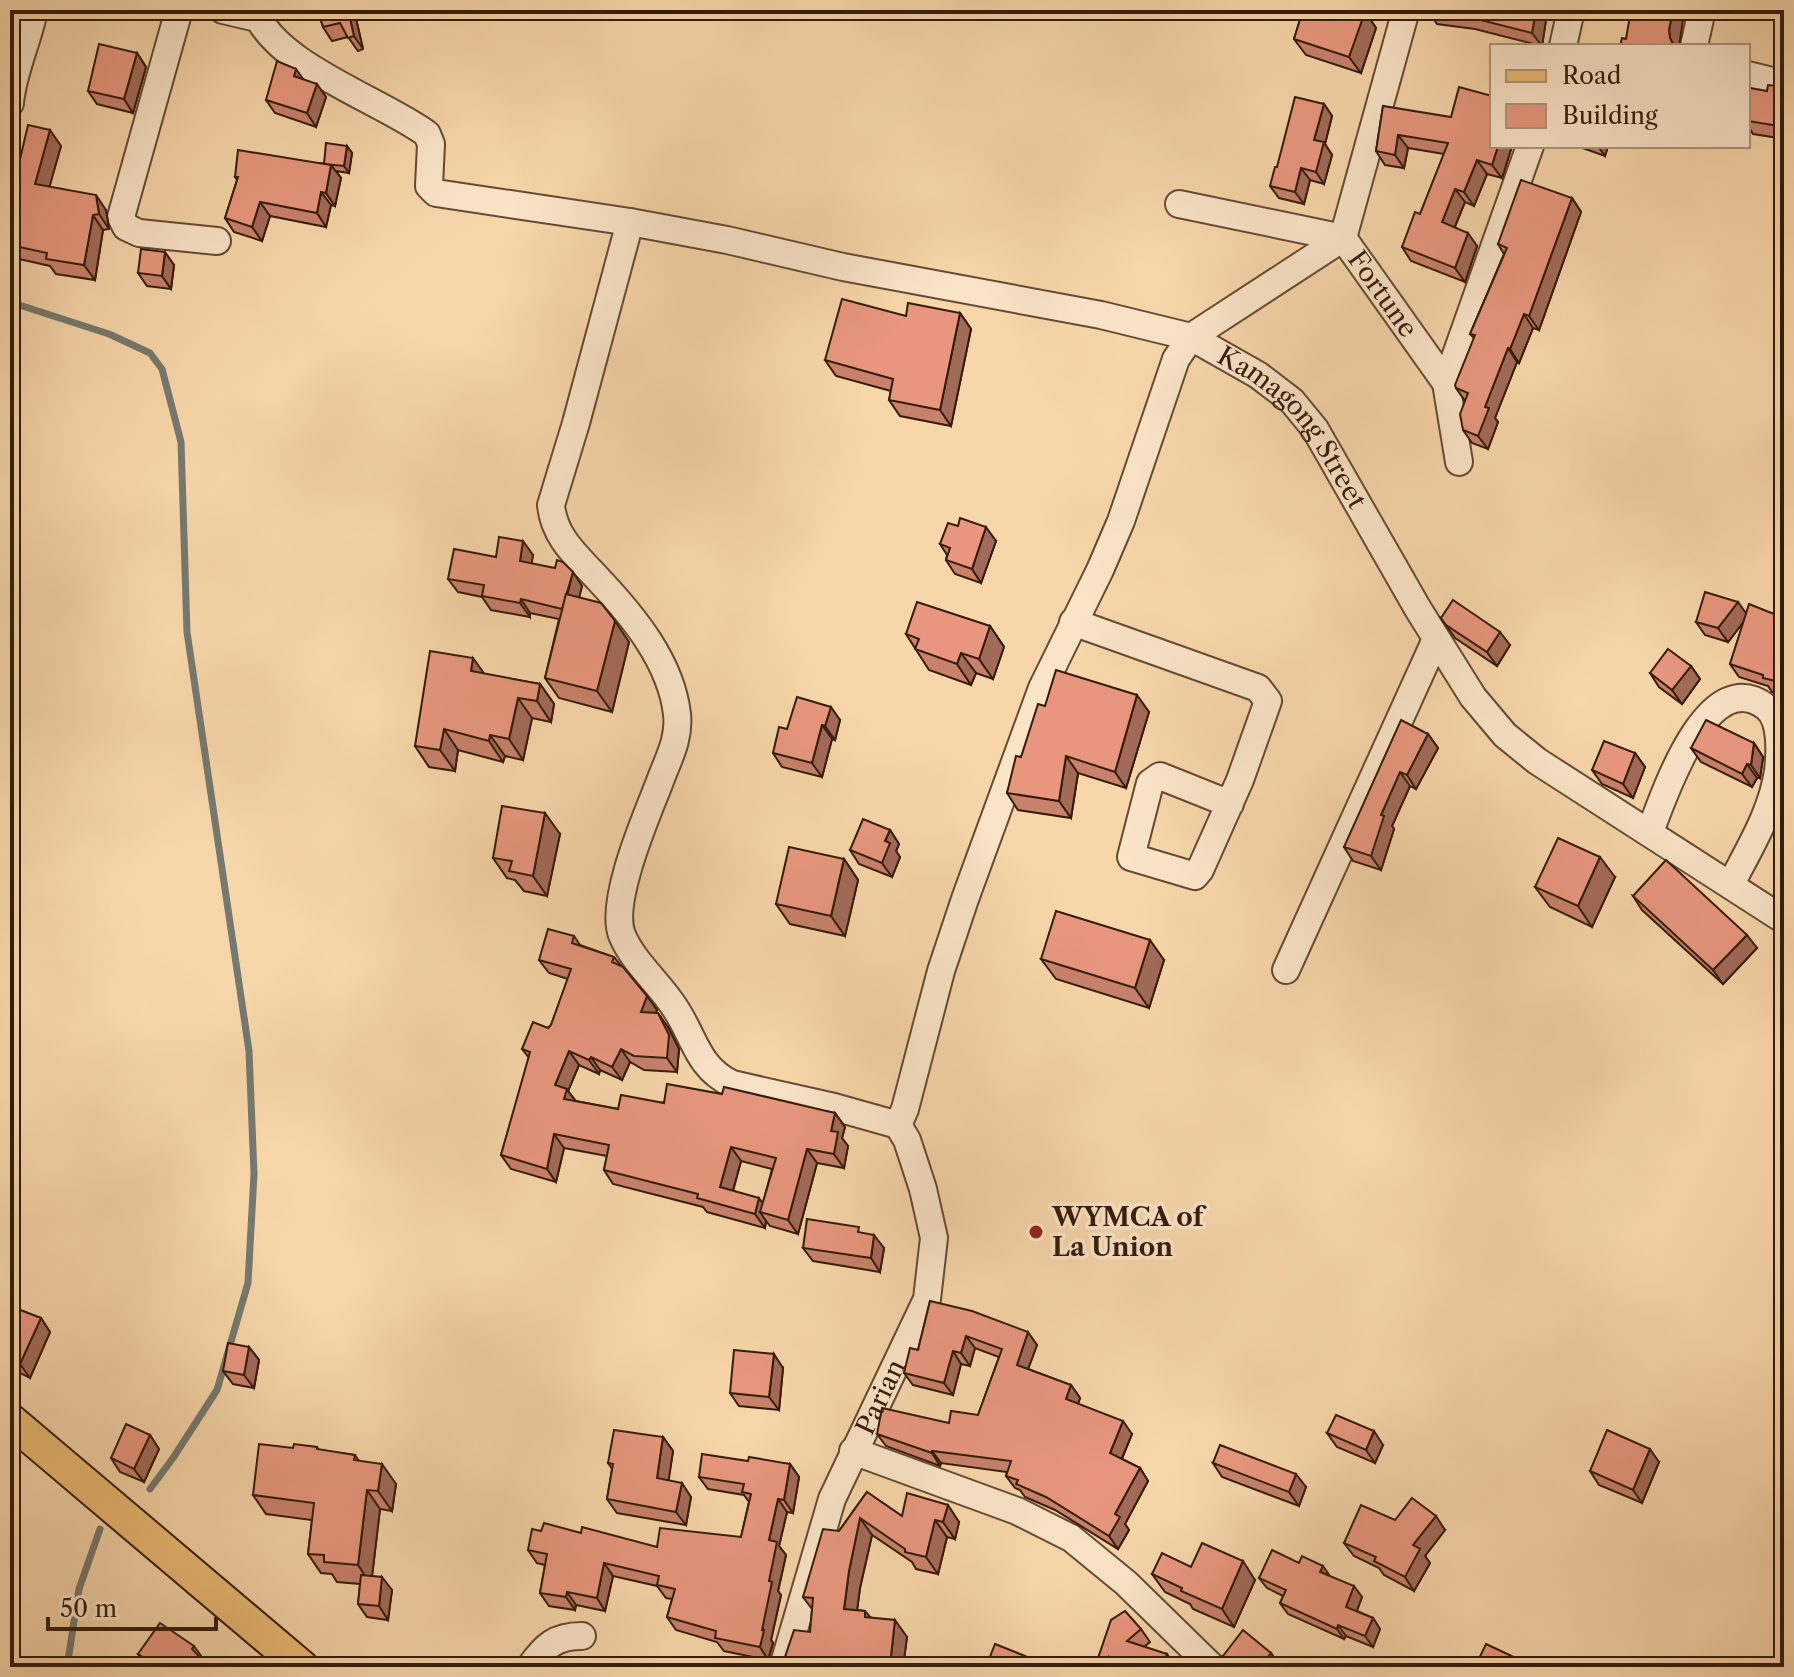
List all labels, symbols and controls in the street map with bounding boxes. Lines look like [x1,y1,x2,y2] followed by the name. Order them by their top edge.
[1490,44,1750,148] legend
[1562,61,1622,90] text: Road
[1562,101,1658,130] text: Building
[1341,244,1424,343] street label: Fortune
[1212,339,1374,515] street label: Kamagong Street
[1051,1201,1208,1263] place label: WYMCA of La Union
[1027,1223,1045,1241] marker: WYMCA of La Union
[849,1354,912,1440] street label: Parian
[48,1581,216,1631] scale bar
[60,1594,117,1623] text: 50 m

